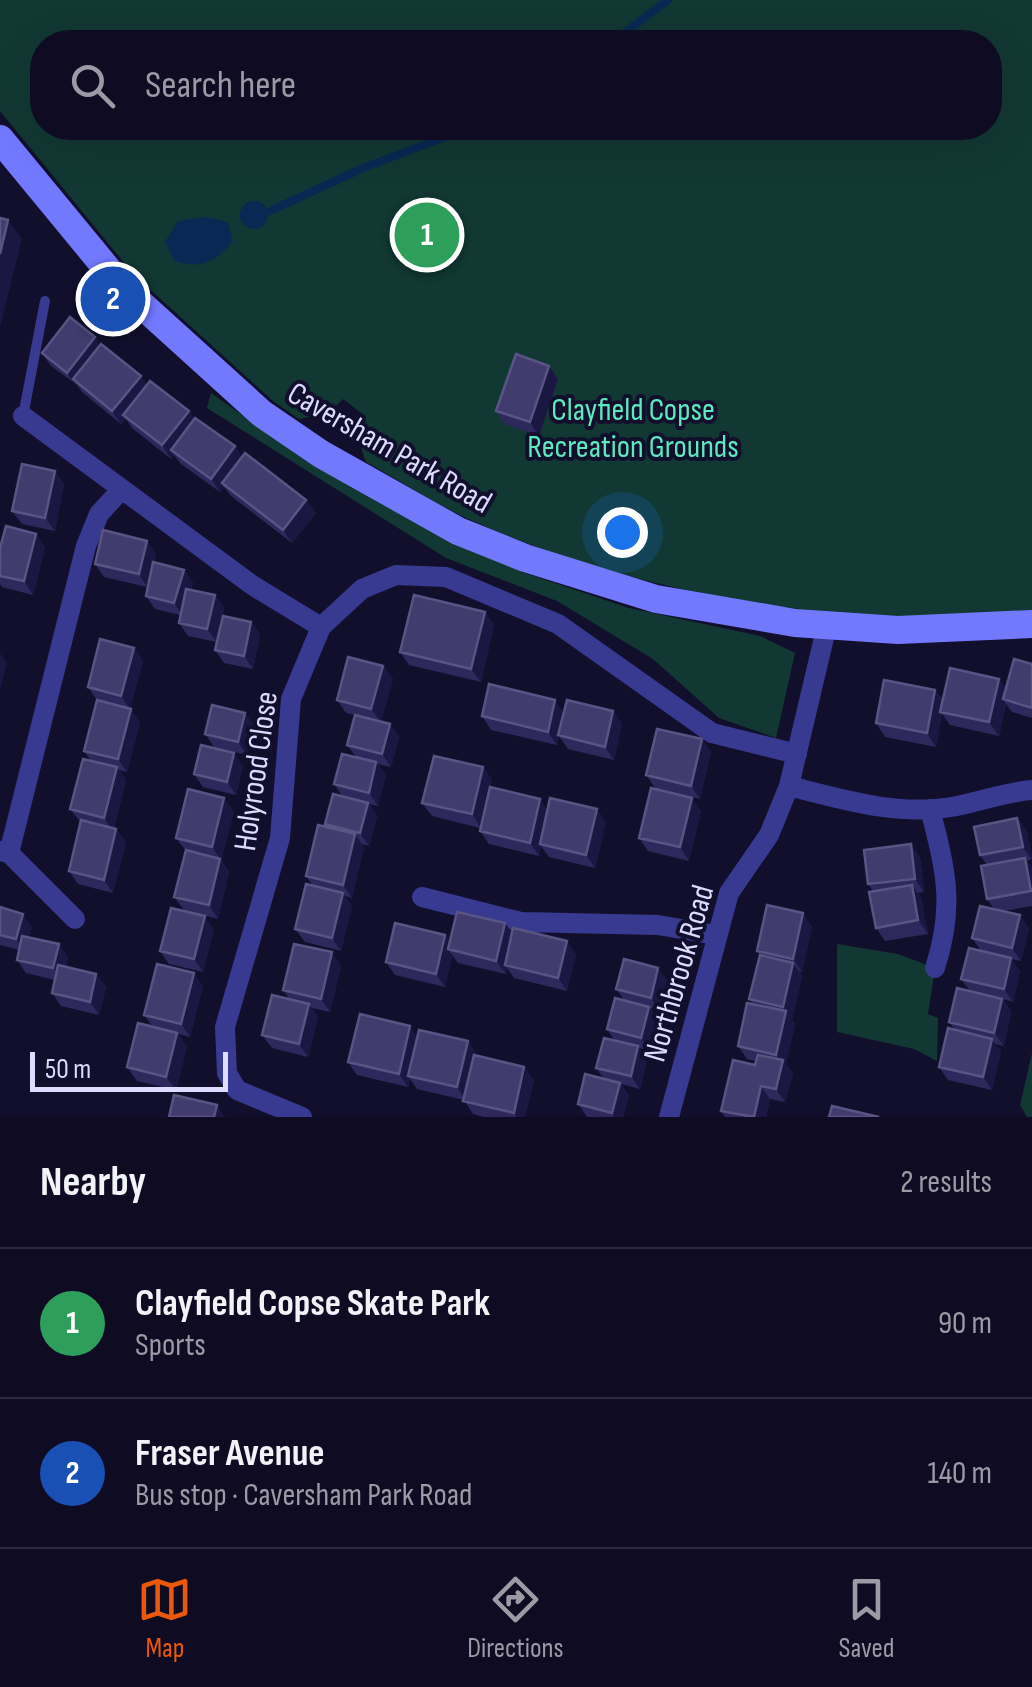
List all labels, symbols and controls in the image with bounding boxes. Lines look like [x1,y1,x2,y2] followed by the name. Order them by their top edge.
[30,30,1002,140] search box
[65,58,120,113] icon: search
[145,63,296,108] text: Search here
[394,198,460,272] pin: 1
[80,262,146,336] pin: 2
[280,374,498,522] street label: Caversham Park Road
[527,391,739,467] park label: Clayfield Copse Recreation Grounds
[597,507,648,558] your location
[226,689,287,853] street label: Holyrood Close
[636,881,723,1066] street label: Northbrook Road
[30,1047,228,1092] scale bar
[45,1053,91,1086] text: 50 m
[40,1157,146,1208] text: Nearby
[900,1163,992,1202] text: 2 results
[135,1281,490,1326] text: Clayfield Copse Skate Park
[66,1304,79,1343] text: 1
[938,1304,992,1343] text: 90 m
[135,1326,206,1365] text: Sports
[135,1431,325,1476] text: Fraser Avenue
[65,1454,80,1493] text: 2
[928,1454,992,1493] text: 140 m
[135,1476,472,1515] text: Bus stop · Caversham Park Road
[137,1572,192,1665] tab: Map
[467,1572,564,1665] tab: Directions
[838,1572,895,1665] tab: Saved

